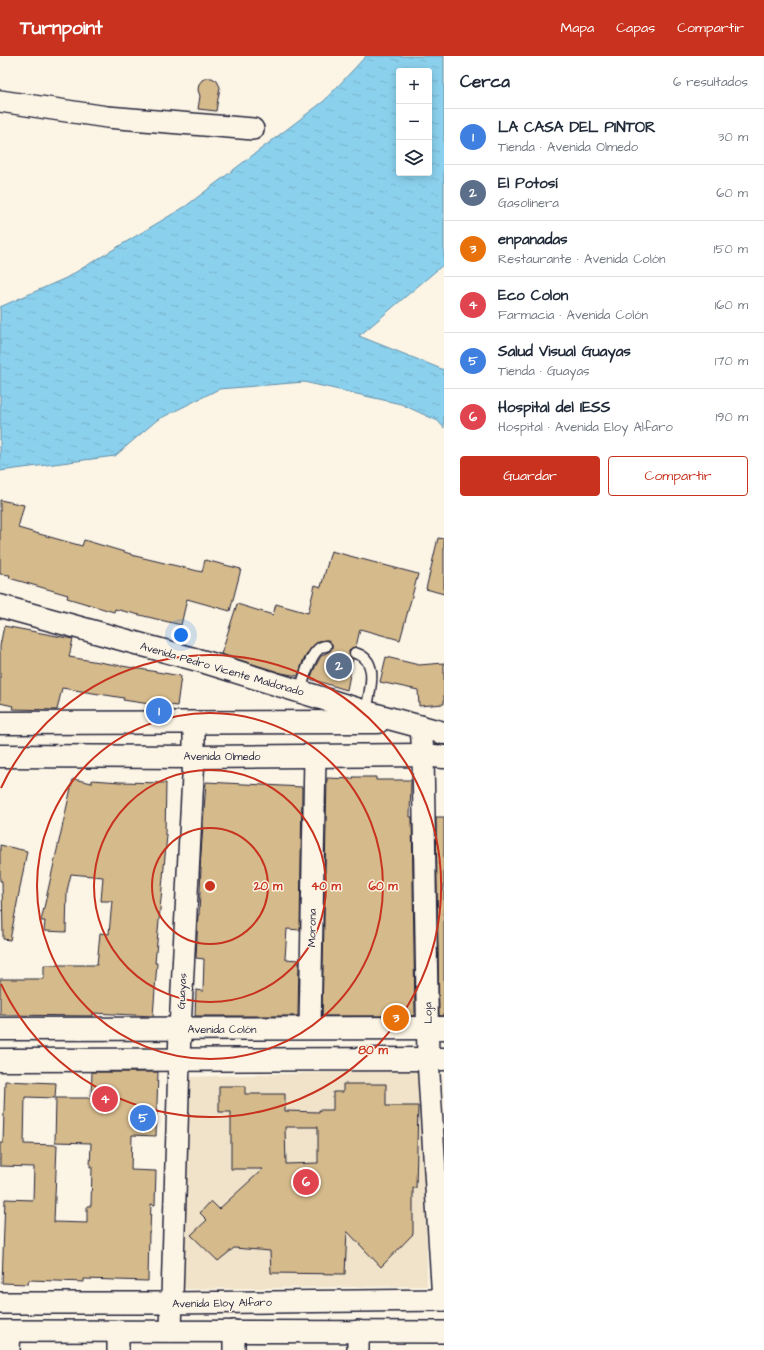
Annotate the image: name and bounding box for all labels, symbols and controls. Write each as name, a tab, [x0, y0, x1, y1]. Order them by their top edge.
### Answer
text: Turnpoint	[20, 15, 103, 42]
text: Mapa	[561, 18, 594, 38]
text: Capas	[616, 18, 655, 38]
text: Compartir	[677, 18, 744, 38]
map controls	[396, 68, 432, 176]
button: +	[396, 68, 432, 104]
text: Cerca	[460, 70, 510, 94]
text: 6 resultados	[673, 73, 748, 91]
button: −	[396, 104, 432, 140]
text: LA CASA DEL PINTOR	[498, 117, 656, 138]
text: 1	[472, 128, 474, 146]
text: 30 m	[718, 128, 748, 146]
text: Tienda · Avenida Olmedo	[498, 138, 638, 156]
button: layers	[396, 140, 432, 176]
text: El Potosí	[498, 173, 558, 194]
text: 2	[469, 184, 477, 202]
text: 60 m	[716, 184, 748, 202]
text: Gasolinera	[498, 194, 559, 212]
text: enpanadas	[498, 229, 568, 250]
text: 3	[470, 240, 476, 258]
text: 150 m	[714, 240, 748, 258]
text: Restaurante · Avenida Colón	[498, 250, 666, 268]
text: Eco Colon	[498, 285, 568, 306]
text: 4	[469, 296, 477, 314]
text: 160 m	[715, 296, 748, 314]
text: Farmacia · Avenida Colón	[498, 306, 648, 324]
text: Salud Visual Guayas	[498, 341, 631, 362]
text: 5	[468, 352, 478, 370]
text: 170 m	[715, 352, 748, 370]
text: Tienda · Guayas	[498, 362, 590, 380]
text: Hospital del IESS	[498, 397, 610, 418]
text: 6	[469, 408, 477, 426]
text: 190 m	[715, 408, 748, 426]
text: Hospital · Avenida Eloy Alfaro	[498, 418, 673, 436]
button: Guardar	[460, 456, 600, 496]
button: Compartir	[608, 456, 748, 496]
your location	[171, 625, 191, 645]
street label: Avenida Pedro Vicente Maldonado	[138, 638, 306, 700]
pin: 2	[326, 651, 352, 681]
pin: 1	[146, 696, 172, 726]
street label: Avenida Olmedo	[184, 749, 261, 764]
text: 20 m	[253, 878, 283, 895]
text: 40 m	[311, 878, 342, 895]
text: 60 m	[368, 878, 398, 895]
centre of rings	[203, 879, 217, 893]
street label: Morona	[304, 908, 320, 947]
street label: Guayas	[174, 972, 191, 1009]
street label: Loja	[420, 1002, 436, 1024]
pin: 3	[383, 1003, 409, 1033]
street label: Avenida Colón	[188, 1022, 257, 1037]
text: 80 m	[358, 1042, 388, 1059]
pin: 4	[92, 1084, 118, 1114]
pin: 5	[130, 1103, 156, 1133]
pin: 6	[293, 1167, 319, 1197]
street label: Avenida Eloy Alfaro	[172, 1295, 273, 1312]

